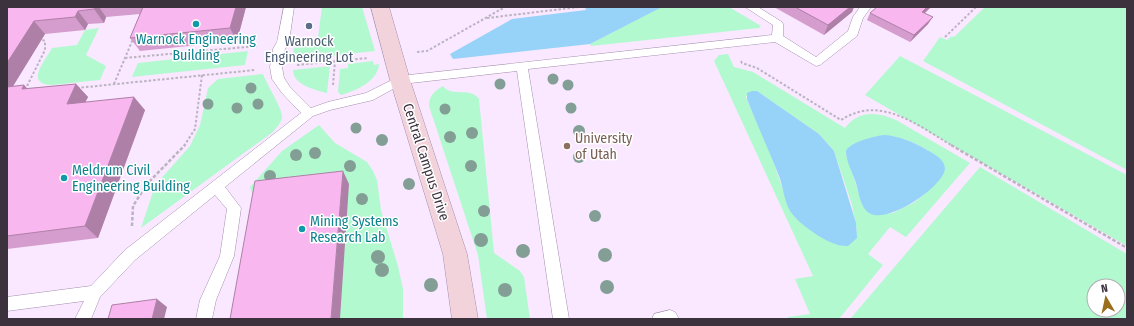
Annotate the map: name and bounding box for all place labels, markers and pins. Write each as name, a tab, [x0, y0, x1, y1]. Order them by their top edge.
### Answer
marker: Warnock Engineering Building	[191, 19, 201, 29]
marker: Warnock Engineering Lot	[304, 21, 314, 31]
place label: Warnock Engineering Building	[136, 31, 256, 64]
place label: Warnock Engineering Lot	[265, 33, 354, 66]
place label: University of Utah	[575, 130, 633, 163]
marker: University of Utah	[562, 141, 572, 151]
place label: Meldrum Civil Engineering Building	[72, 162, 190, 195]
marker: Meldrum Civil Engineering Building	[59, 173, 69, 183]
place label: Mining Systems Research Lab	[310, 213, 399, 246]
marker: Mining Systems Research Lab	[297, 224, 307, 234]

